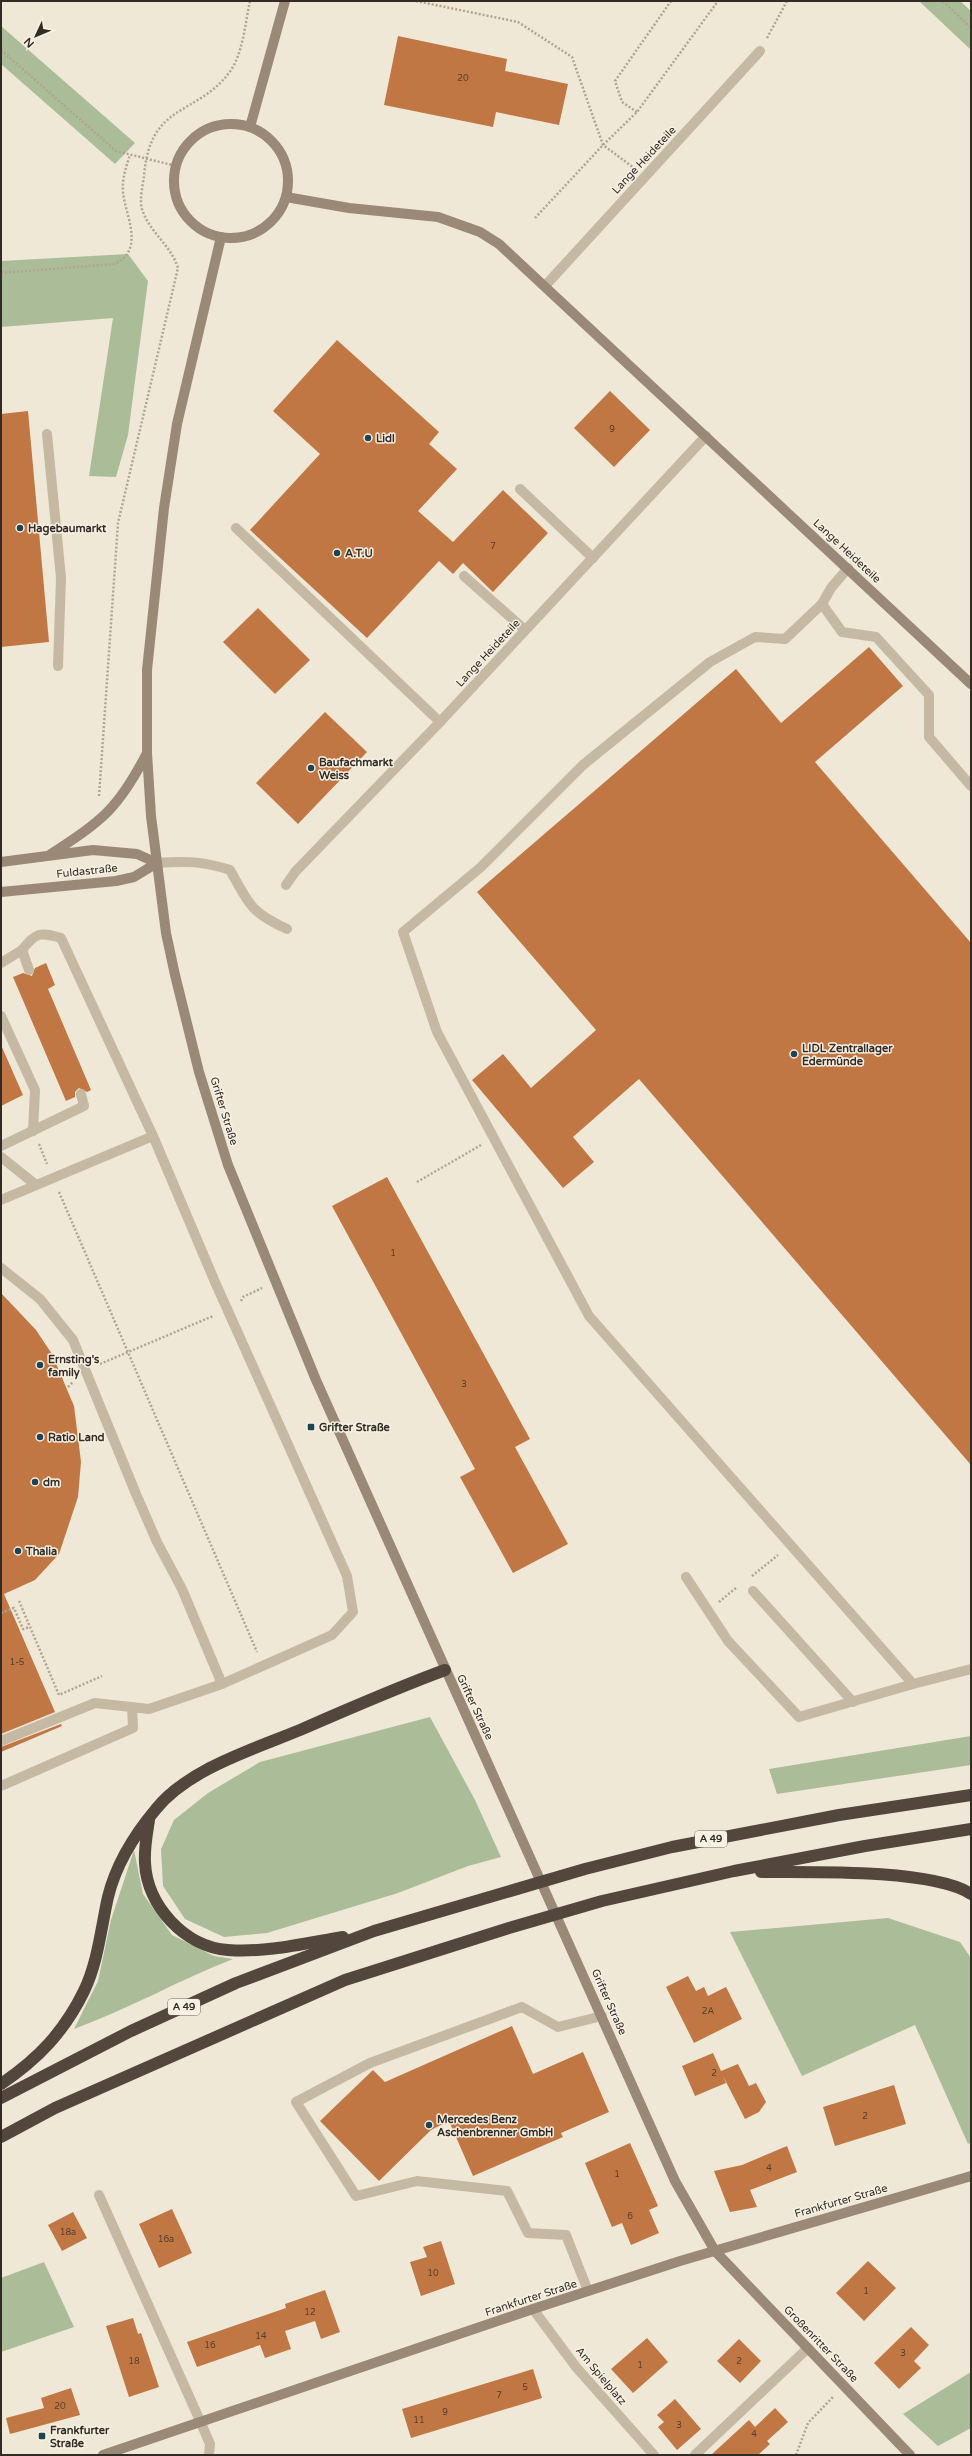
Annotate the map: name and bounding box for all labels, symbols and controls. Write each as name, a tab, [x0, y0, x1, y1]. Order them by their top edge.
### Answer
north arrow	[16, 16, 56, 56]
text: N	[21, 35, 37, 50]
house number: 20	[457, 73, 469, 84]
street label: Lange Heideteile	[609, 124, 679, 196]
house number: 9	[609, 424, 615, 435]
place label: Lidl	[376, 432, 395, 445]
marker: Lidl	[363, 433, 373, 443]
street label: Lange Heideteile	[811, 516, 883, 586]
place label: Hagebaumarkt	[28, 522, 107, 536]
marker: Hagebaumarkt	[15, 523, 25, 533]
house number: 7	[490, 541, 496, 552]
place label: A.T.U	[345, 547, 373, 560]
marker: A.T.U	[332, 548, 342, 558]
street label: Lange Heideteile	[453, 617, 523, 689]
place label: Baufachmarkt Weiss	[319, 756, 394, 782]
marker: Baufachmarkt Weiss	[306, 763, 316, 773]
street label: Fuldastraße	[56, 861, 118, 881]
place label: LIDL Zentrallager Edermünde	[802, 1042, 893, 1068]
marker: LIDL Zentrallager Edermünde	[789, 1049, 799, 1059]
street label: Grifter Straße	[207, 1075, 241, 1147]
house number: 1	[390, 1248, 396, 1259]
place label: Ernsting's family	[47, 1353, 100, 1380]
marker: Ernsting's family	[35, 1360, 45, 1370]
house number: 3	[461, 1379, 467, 1390]
place label: Grifter Straße	[319, 1421, 391, 1434]
marker: Grifter Straße	[306, 1422, 316, 1432]
place label: Ratio Land	[48, 1431, 105, 1444]
marker: Ratio Land	[35, 1432, 45, 1442]
place label: dm	[43, 1476, 60, 1489]
marker: dm	[30, 1477, 40, 1487]
place label: Thalia	[25, 1545, 57, 1558]
marker: Thalia	[13, 1546, 23, 1556]
house number: 1-5	[10, 1657, 25, 1668]
street label: Grifter Straße	[454, 1672, 496, 1742]
road number: A 49	[695, 1831, 727, 1847]
street label: Grifter Straße	[589, 1967, 629, 2037]
road number: A 49	[168, 1999, 200, 2015]
house number: 2A	[702, 2006, 714, 2017]
house number: 2	[711, 2068, 717, 2079]
house number: 2	[862, 2111, 868, 2122]
place label: Mercedes Benz Aschenbrenner GmbH	[437, 2113, 553, 2139]
marker: Mercedes Benz Aschenbrenner GmbH	[424, 2120, 434, 2130]
house number: 4	[766, 2163, 772, 2174]
house number: 1	[614, 2169, 620, 2180]
street label: Frankfurter Straße	[793, 2182, 889, 2220]
house number: 6	[627, 2211, 633, 2222]
house number: 18a	[60, 2227, 76, 2238]
house number: 16a	[158, 2234, 174, 2245]
house number: 10	[427, 2268, 439, 2279]
street label: Frankfurter Straße	[483, 2277, 579, 2319]
house number: 1	[863, 2286, 869, 2297]
street label: Großenritter Straße	[781, 2303, 861, 2385]
house number: 12	[304, 2307, 316, 2318]
house number: 14	[255, 2331, 267, 2342]
house number: 16	[204, 2340, 216, 2351]
street label: Am Spielplatz	[573, 2344, 629, 2408]
house number: 3	[900, 2348, 906, 2359]
house number: 18	[128, 2356, 140, 2367]
house number: 2	[736, 2356, 742, 2367]
house number: 1	[637, 2360, 643, 2371]
house number: 5	[522, 2382, 528, 2393]
house number: 7	[496, 2390, 502, 2401]
house number: 20	[54, 2401, 66, 2412]
house number: 9	[442, 2407, 448, 2418]
house number: 11	[413, 2415, 425, 2426]
house number: 3	[676, 2420, 682, 2431]
place label: Frankfurter Straße	[50, 2424, 110, 2450]
house number: 4	[751, 2429, 757, 2440]
marker: Frankfurter Straße	[37, 2431, 47, 2441]

